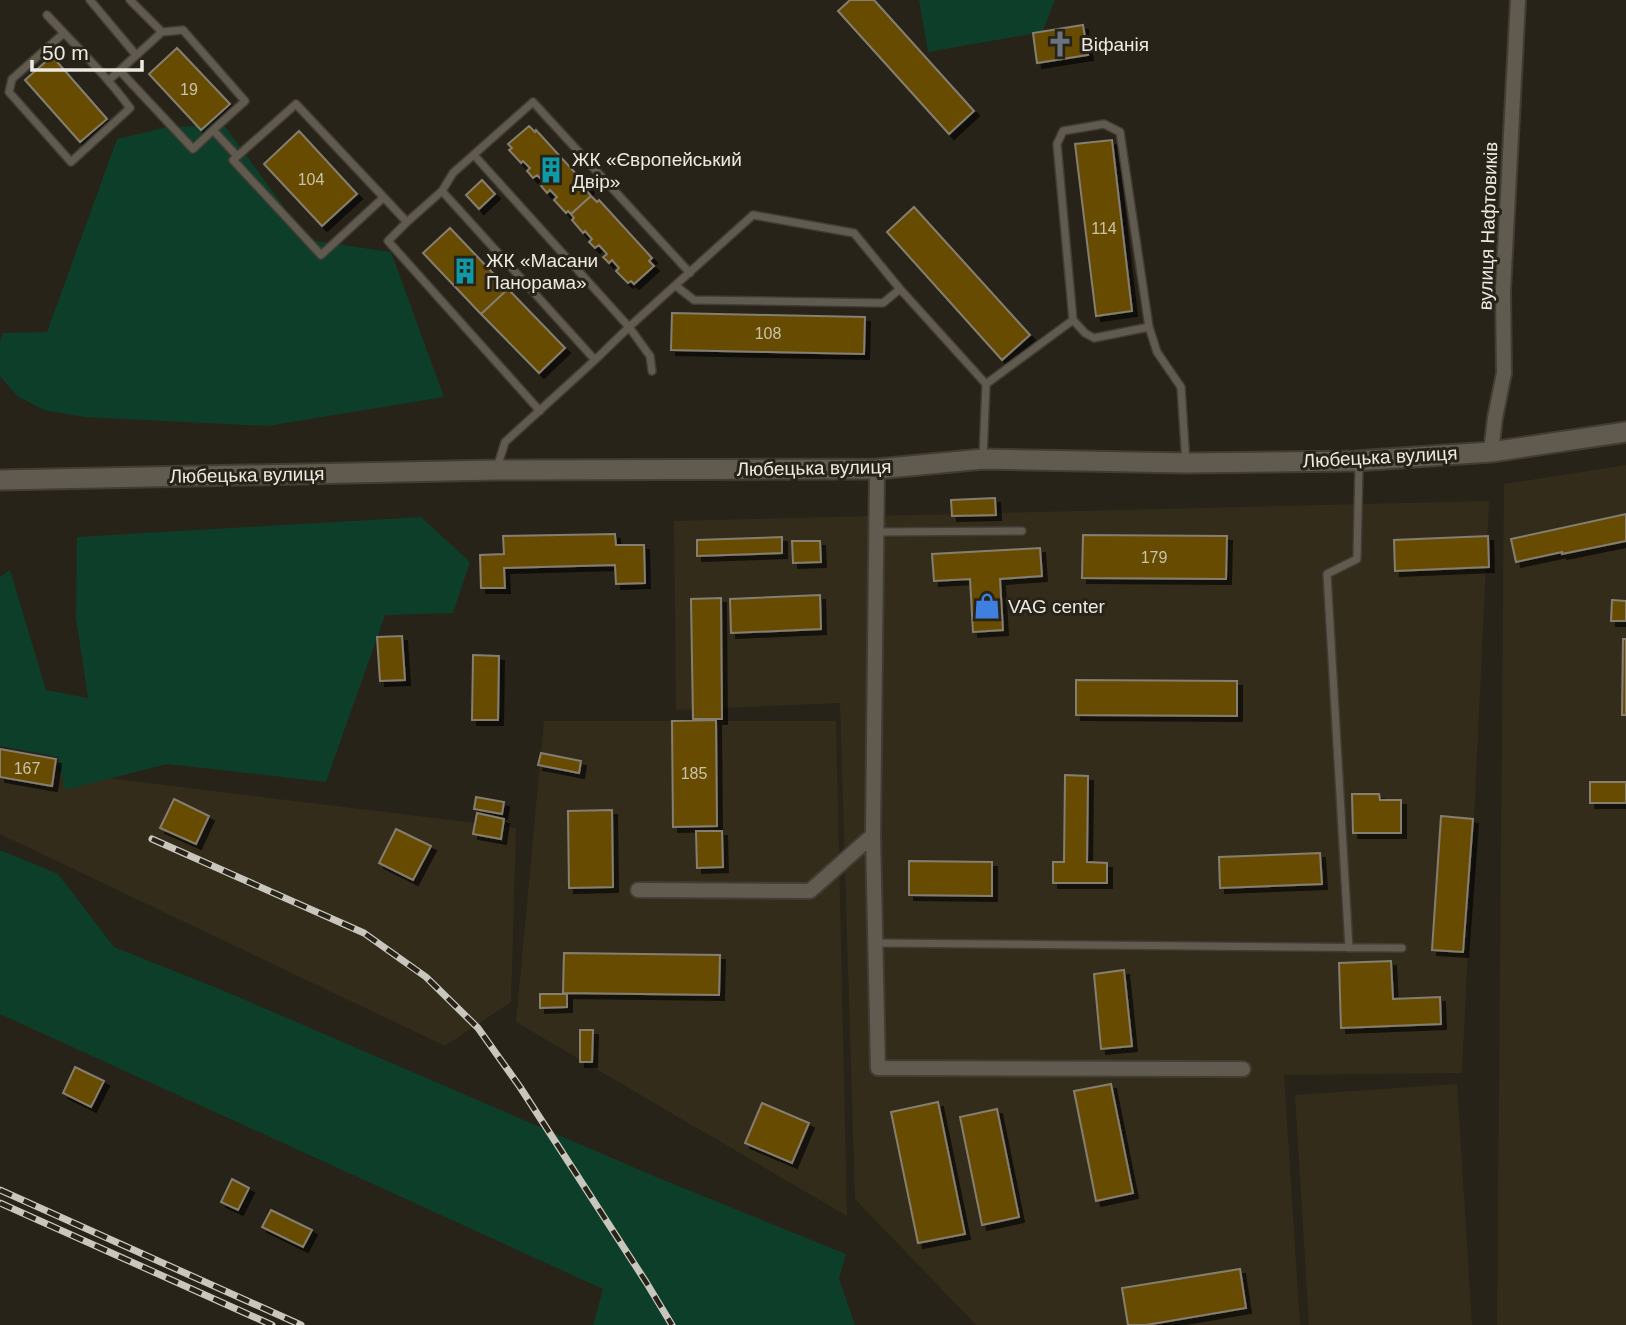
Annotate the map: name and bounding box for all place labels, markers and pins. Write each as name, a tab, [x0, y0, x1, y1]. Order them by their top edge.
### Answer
church icon: Віфанія	[1045, 29, 1075, 59]
place label: Віфанія	[1081, 34, 1149, 55]
place label: ЖК «Європейський Двір»	[572, 149, 742, 192]
building icon: ЖК «Європейський Двір»	[536, 155, 566, 185]
place label: ЖК «Масани Панорама»	[486, 250, 598, 293]
building icon: ЖК «Масани Панорама»	[450, 256, 480, 286]
shop icon: VAG center	[972, 591, 1002, 621]
place label: VAG center	[1008, 596, 1105, 617]

